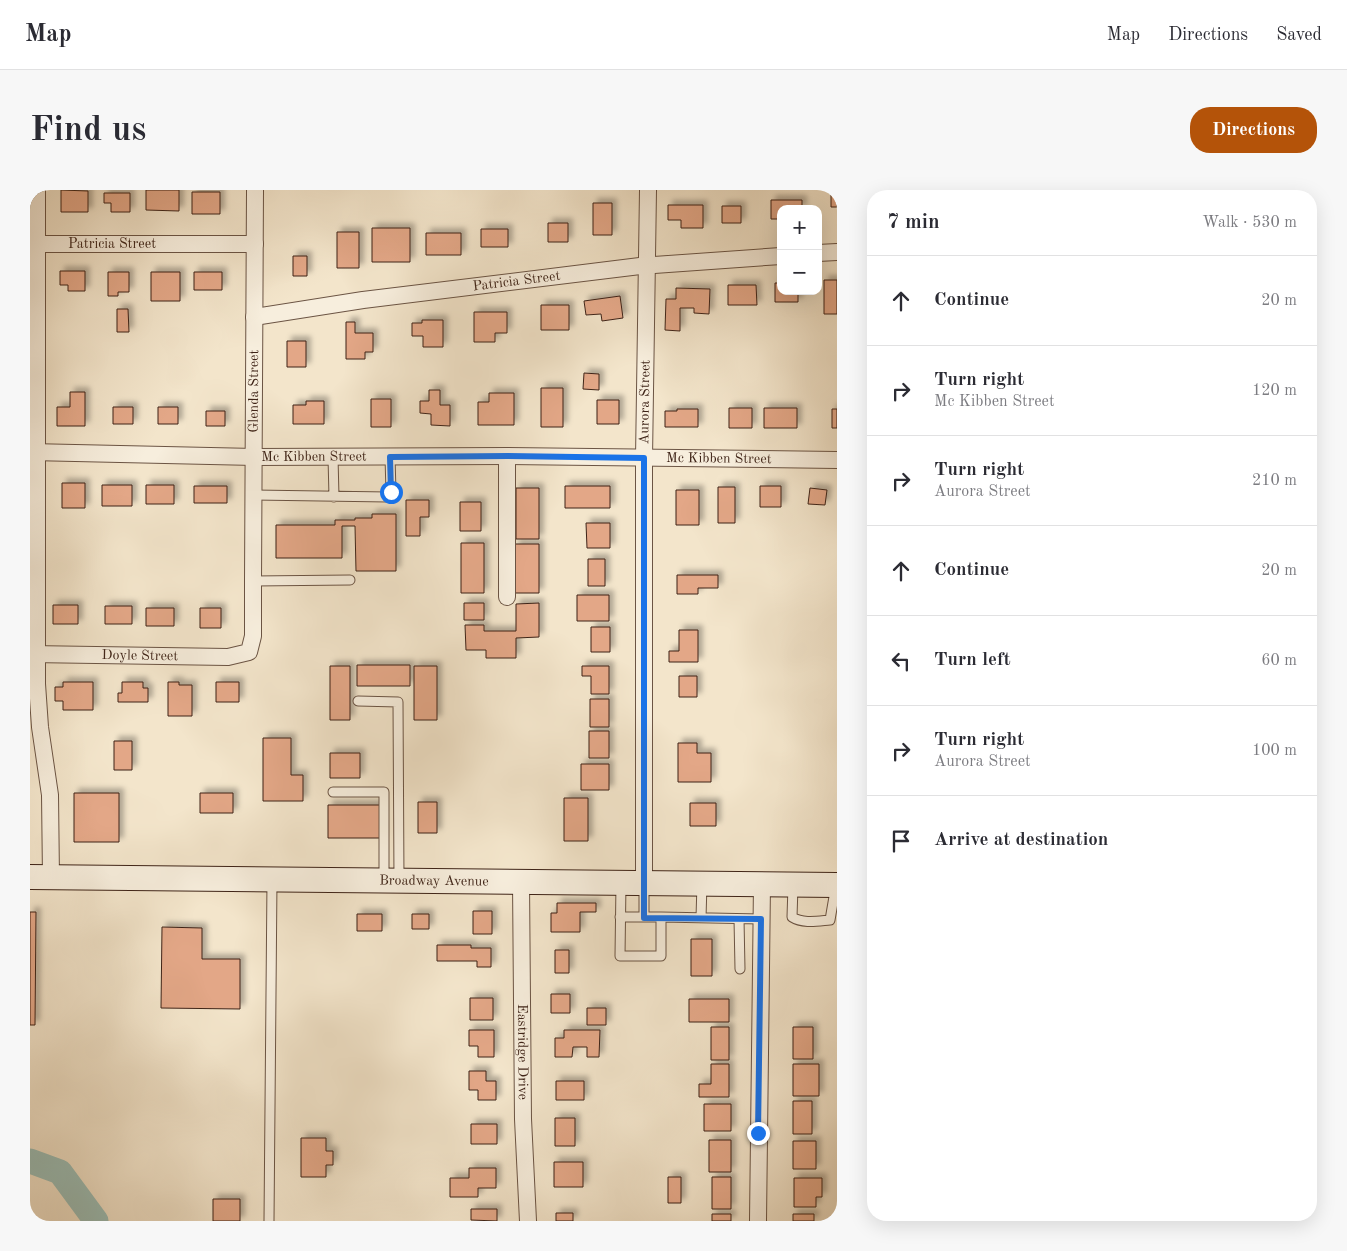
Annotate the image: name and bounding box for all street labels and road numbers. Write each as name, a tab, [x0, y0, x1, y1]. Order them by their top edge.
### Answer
street label: Patricia Street	[68, 237, 156, 251]
street label: Patricia Street	[472, 269, 561, 293]
street label: Glenda Street	[247, 349, 261, 433]
street label: Aurora Street	[637, 359, 652, 444]
street label: Mc Kibben Street	[261, 450, 367, 464]
street label: Mc Kibben Street	[666, 451, 772, 466]
street label: Doyle Street	[102, 648, 178, 663]
street label: Broadway Avenue	[379, 873, 489, 889]
street label: Eastridge Drive	[515, 1004, 530, 1100]

